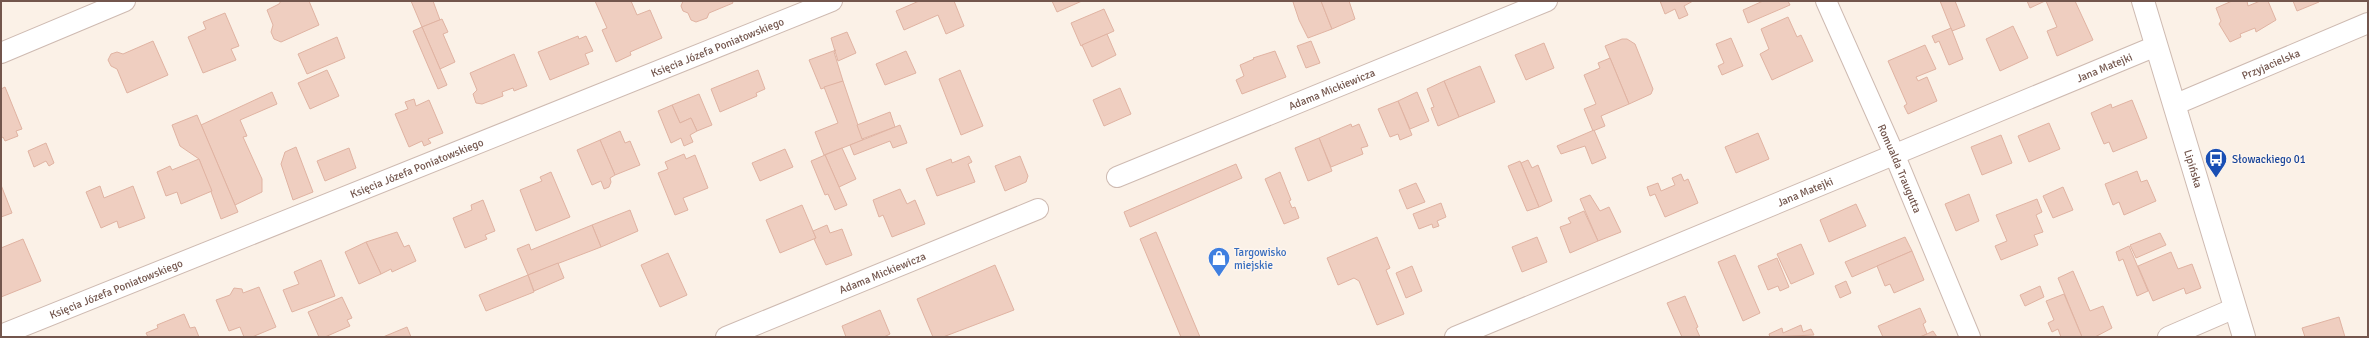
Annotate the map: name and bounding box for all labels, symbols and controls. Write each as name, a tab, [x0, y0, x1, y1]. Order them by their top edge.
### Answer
street label: Księcia Józefa Poniatowskiego	[649, 15, 786, 80]
street label: Przyjacielska	[2240, 46, 2302, 83]
street label: Jana Matejki	[2075, 51, 2134, 85]
street label: Adama Mickiewicza	[1287, 66, 1378, 113]
street label: Romualda Traugutta	[1875, 122, 1924, 215]
street label: Księcia Józefa Poniatowskiego	[348, 136, 486, 201]
bus stop icon: Słowackiego 01	[2203, 146, 2229, 179]
street label: Lipińska	[2181, 148, 2205, 190]
place label: Słowackiego 01	[2232, 153, 2306, 166]
street label: Jana Matejki	[1775, 175, 1835, 210]
shop icon: Targowisko miejskie	[1206, 245, 1232, 278]
place label: Targowisko miejskie	[1234, 246, 1287, 272]
street label: Adama Mickiewicza	[837, 250, 928, 297]
street label: Księcia Józefa Poniatowskiego	[48, 257, 185, 322]

